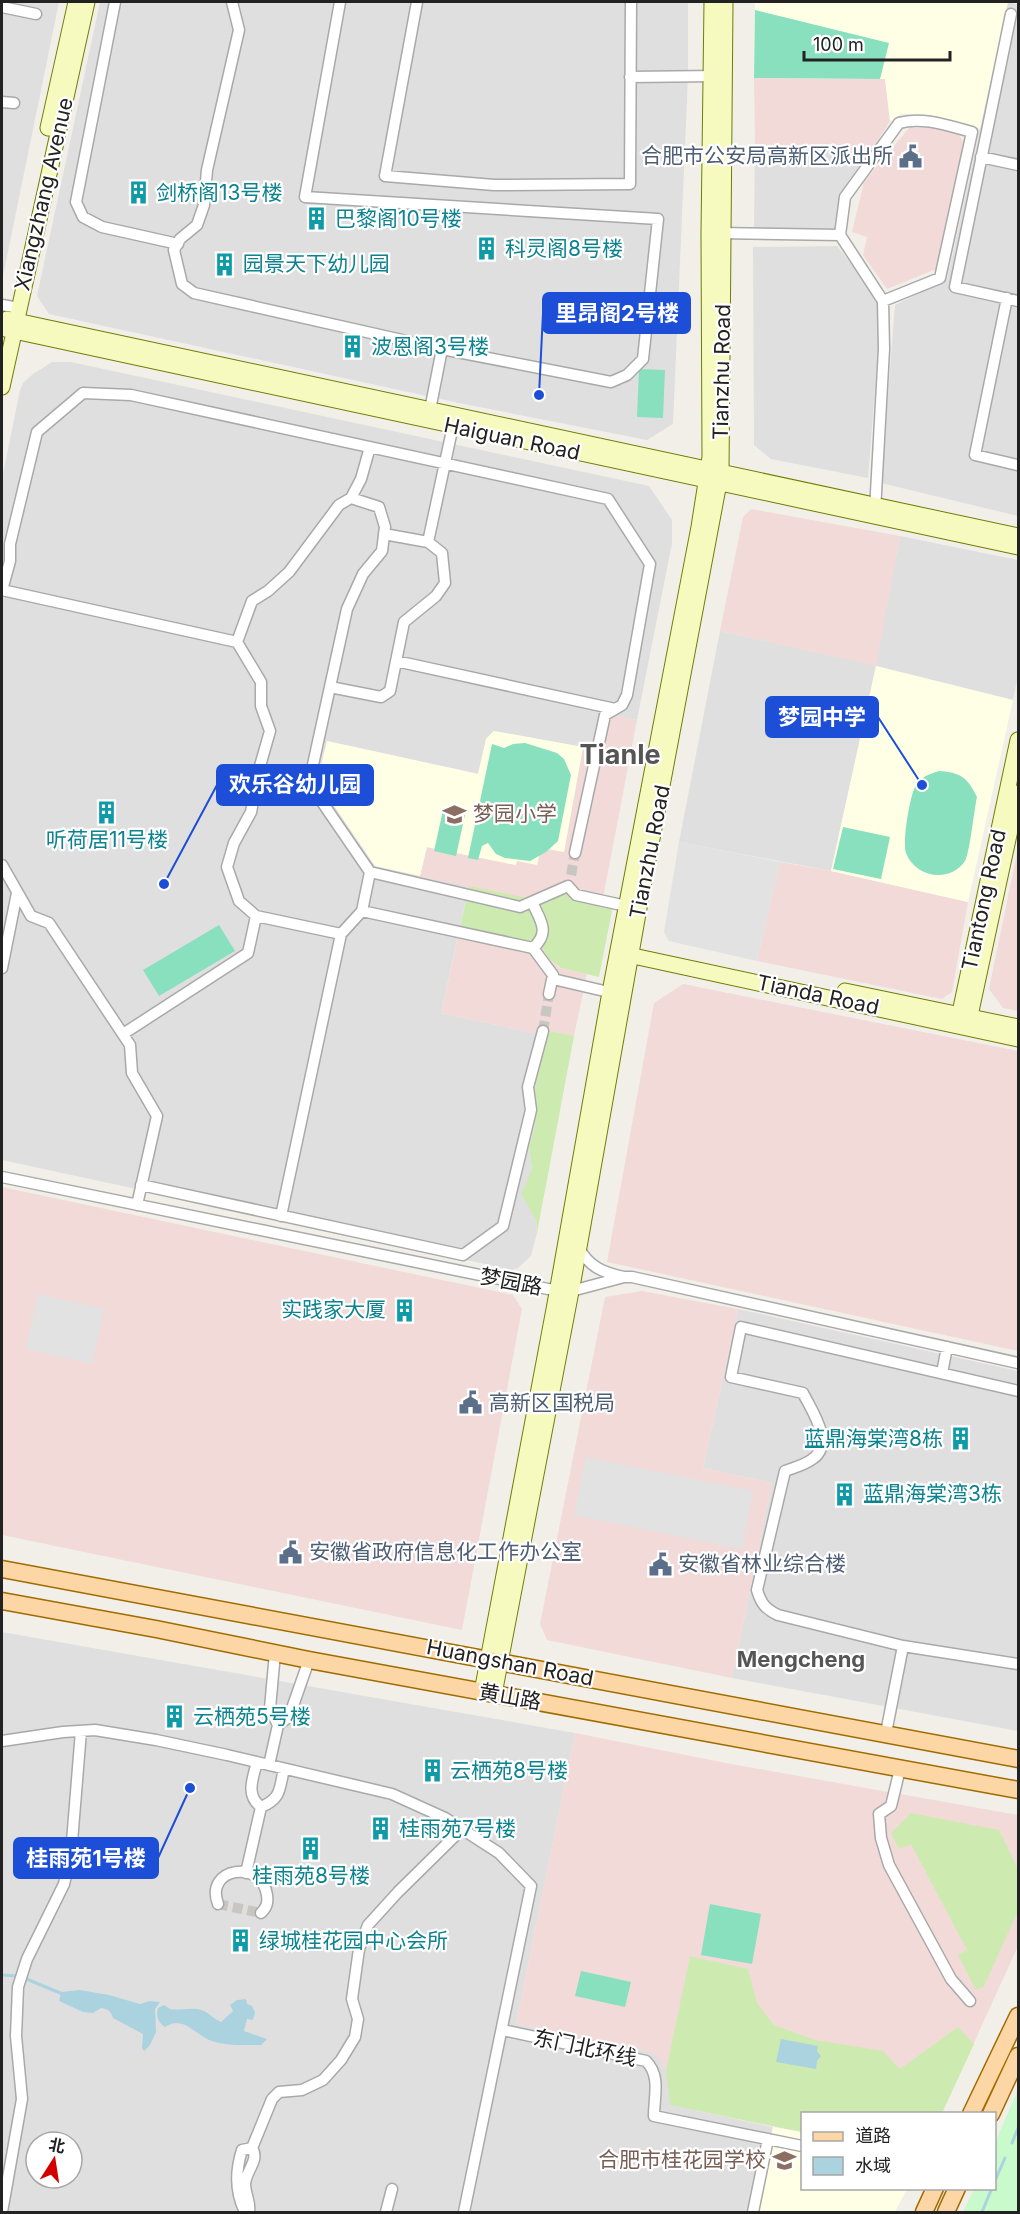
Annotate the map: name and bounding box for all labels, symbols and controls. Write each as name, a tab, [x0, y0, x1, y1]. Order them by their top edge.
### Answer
scale bar	[804, 24, 950, 62]
text: 100 m	[813, 34, 864, 55]
street label: Xiangzhang Avenue	[9, 95, 78, 293]
place label: 合肥市公安局高新区派出所	[641, 143, 893, 168]
public building icon: 合肥市公安局高新区派出所	[898, 143, 924, 169]
building icon: 剑桥阁13号楼	[125, 180, 151, 206]
place label: 剑桥阁13号楼	[156, 180, 283, 205]
building icon: 巴黎阁10号楼	[304, 206, 330, 232]
place label: 巴黎阁10号楼	[335, 206, 462, 231]
building icon: 科灵阁8号楼	[474, 236, 500, 262]
place label: 科灵阁8号楼	[505, 236, 623, 261]
building icon: 园景天下幼儿园	[212, 251, 238, 277]
place label: 园景天下幼儿园	[243, 251, 390, 276]
callout: 里昂阁2号楼	[543, 293, 690, 333]
text: 里昂阁2号楼	[555, 300, 679, 326]
street label: Tianzhu Road	[708, 304, 735, 440]
building icon: 波恩阁3号楼	[340, 334, 366, 360]
place label: 波恩阁3号楼	[371, 334, 489, 359]
street label: Haiguan Road	[442, 412, 582, 465]
callout: 梦园中学	[766, 697, 878, 737]
text: 梦园中学	[778, 704, 866, 730]
district label: Tianle	[579, 738, 661, 771]
callout: 欢乐谷幼儿园	[217, 765, 373, 805]
text: 欢乐谷幼儿园	[229, 771, 361, 797]
street label: Tianzhu Road	[624, 783, 675, 921]
building icon: 听荷居11号楼	[94, 799, 120, 825]
school or university icon: 梦园小学	[442, 801, 468, 827]
place label: 梦园小学	[473, 801, 557, 826]
place label: 听荷居11号楼	[46, 827, 168, 852]
street label: Tiantong Road	[956, 827, 1011, 973]
street label: Tianda Road	[755, 969, 881, 1020]
street label: 梦园路	[478, 1263, 544, 1300]
place label: 实践家大厦	[281, 1297, 386, 1322]
building icon: 实践家大厦	[391, 1297, 417, 1323]
public building icon: 高新区国税局	[458, 1390, 484, 1416]
place label: 高新区国税局	[489, 1390, 615, 1415]
place label: 蓝鼎海棠湾8栋	[804, 1426, 943, 1451]
building icon: 蓝鼎海棠湾8栋	[948, 1426, 974, 1452]
building icon: 蓝鼎海棠湾3栋	[832, 1481, 858, 1507]
place label: 蓝鼎海棠湾3栋	[863, 1481, 1002, 1506]
public building icon: 安徽省政府信息化工作办公室	[278, 1539, 304, 1565]
place label: 安徽省政府信息化工作办公室	[309, 1539, 582, 1564]
public building icon: 安徽省林业综合楼	[647, 1551, 673, 1577]
place label: 安徽省林业综合楼	[678, 1551, 846, 1576]
street label: Huangshan Road	[425, 1634, 596, 1691]
district label: Mengcheng	[737, 1646, 865, 1672]
street label: 黄山路	[477, 1679, 543, 1714]
building icon: 云栖苑5号楼	[162, 1704, 188, 1730]
place label: 云栖苑5号楼	[193, 1704, 311, 1729]
building icon: 云栖苑8号楼	[419, 1758, 445, 1784]
place label: 云栖苑8号楼	[450, 1758, 568, 1783]
building icon: 桂雨苑7号楼	[368, 1816, 394, 1842]
place label: 桂雨苑7号楼	[399, 1816, 516, 1841]
building icon: 桂雨苑8号楼	[298, 1835, 324, 1861]
callout: 桂雨苑1号楼	[14, 1838, 158, 1878]
text: 桂雨苑1号楼	[26, 1845, 146, 1871]
place label: 桂雨苑8号楼	[252, 1863, 370, 1888]
building icon: 绿城桂花园中心会所	[228, 1928, 254, 1954]
place label: 绿城桂花园中心会所	[259, 1928, 448, 1953]
street label: 东门北环线	[531, 2024, 639, 2071]
legend	[801, 2112, 996, 2190]
text: 道路	[855, 2125, 891, 2146]
north arrow	[24, 2130, 84, 2190]
text: 北	[47, 2134, 67, 2157]
place label: 合肥市桂花园学校	[598, 2147, 766, 2172]
school or university icon: 合肥市桂花园学校	[771, 2147, 797, 2173]
text: 水域	[855, 2155, 891, 2176]

